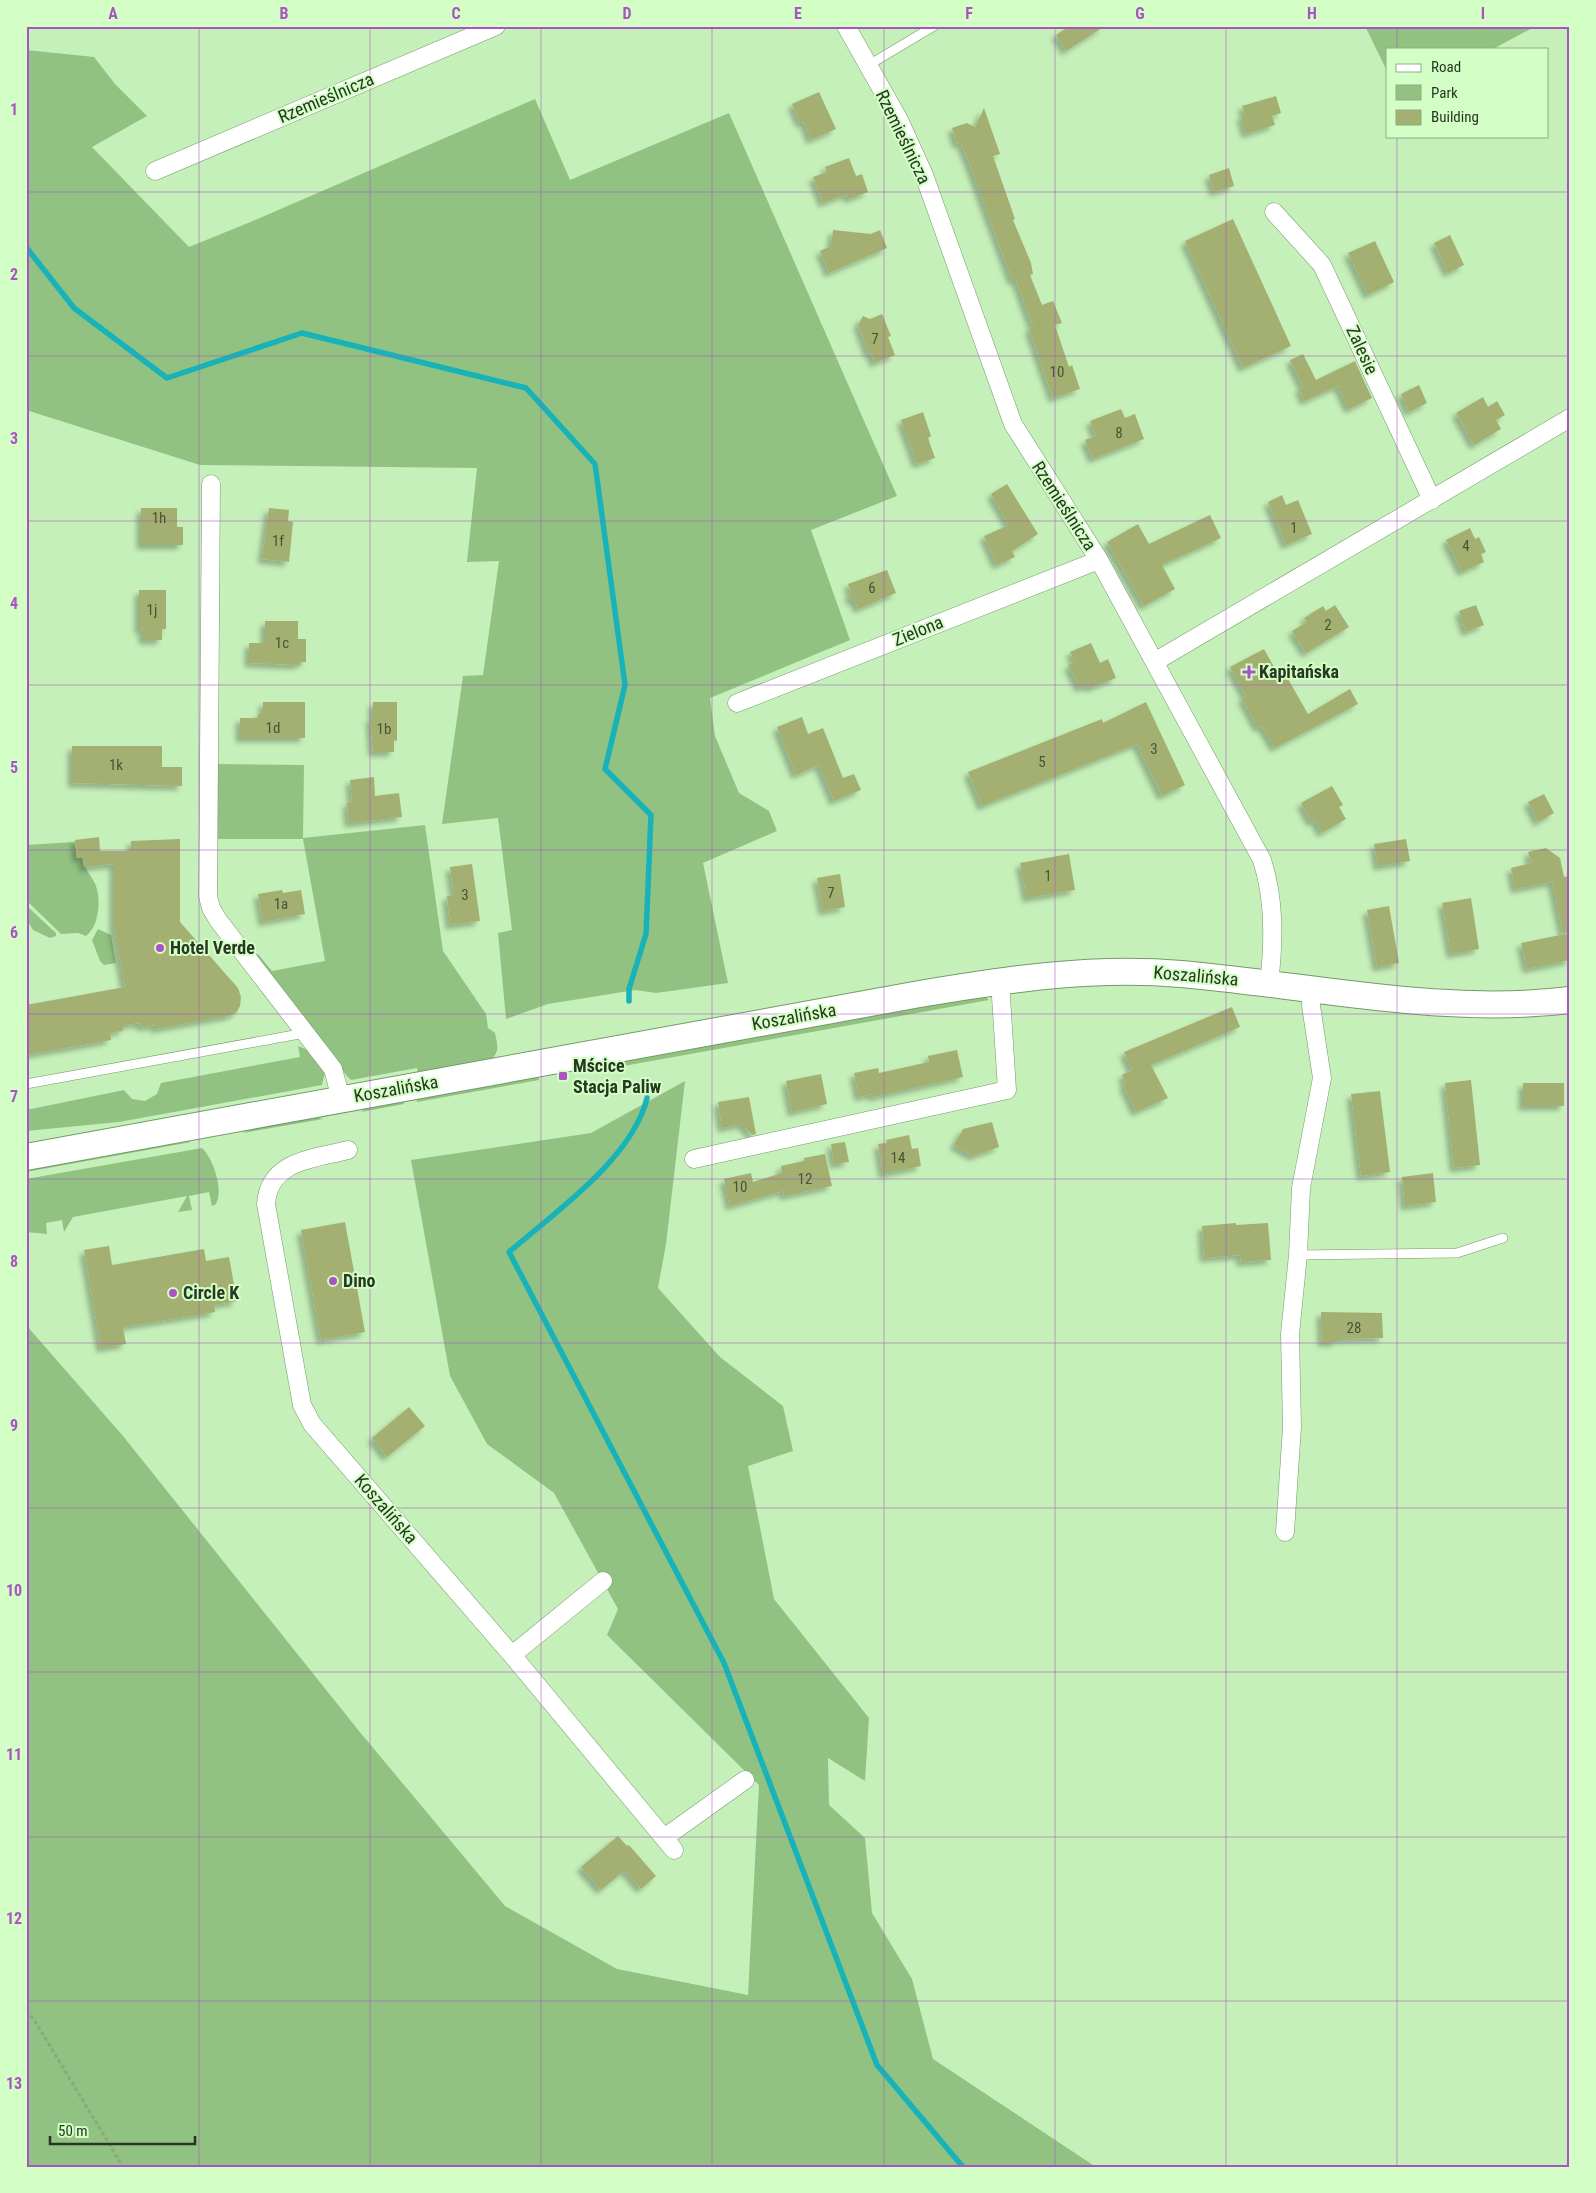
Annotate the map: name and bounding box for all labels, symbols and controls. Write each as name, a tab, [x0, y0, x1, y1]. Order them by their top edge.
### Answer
text: A	[108, 4, 118, 23]
text: B	[280, 4, 289, 23]
text: C	[451, 4, 461, 23]
text: D	[622, 4, 632, 23]
text: E	[794, 4, 802, 23]
text: F	[965, 4, 973, 23]
text: G	[1135, 4, 1145, 23]
text: H	[1307, 4, 1317, 23]
text: I	[1481, 4, 1485, 23]
legend	[1386, 48, 1548, 138]
text: Road	[1431, 58, 1461, 76]
street label: Rzemieślnicza	[275, 68, 377, 127]
text: Park	[1431, 84, 1458, 102]
street label: Rzemieślnicza	[872, 86, 935, 187]
text: 1	[10, 100, 18, 119]
text: Building	[1431, 108, 1479, 126]
text: 2	[10, 265, 18, 284]
street label: Zalesie	[1342, 322, 1383, 378]
house number: 7	[871, 330, 879, 348]
house number: 10	[1050, 363, 1064, 381]
house number: 8	[1115, 424, 1123, 442]
text: 3	[10, 429, 18, 448]
street label: Rzemieślnicza	[1028, 457, 1101, 554]
house number: 1h	[152, 509, 166, 527]
house number: 1	[1290, 519, 1298, 537]
house number: 1f	[272, 532, 284, 550]
house number: 4	[1462, 537, 1470, 555]
house number: 6	[868, 579, 876, 597]
text: 4	[10, 594, 18, 613]
house number: 1j	[147, 601, 157, 619]
street label: Zielona	[890, 611, 946, 650]
house number: 2	[1324, 616, 1332, 634]
house number: 1c	[275, 634, 289, 652]
place label: Kapitańska	[1259, 661, 1339, 682]
marker: Kapitańska	[1243, 666, 1255, 678]
house number: 1d	[266, 719, 280, 737]
house number: 1b	[377, 720, 391, 738]
house number: 3	[1150, 740, 1158, 758]
house number: 5	[1038, 753, 1046, 771]
house number: 1k	[109, 756, 123, 774]
text: 5	[10, 758, 18, 777]
house number: 1	[1044, 867, 1052, 885]
house number: 7	[827, 884, 835, 902]
house number: 3	[461, 886, 469, 904]
house number: 1a	[274, 895, 288, 913]
text: 6	[10, 923, 18, 942]
place label: Hotel Verde	[170, 937, 255, 958]
marker: Hotel Verde	[154, 942, 166, 954]
street label: Koszalińska	[1153, 961, 1239, 990]
street label: Koszalińska	[750, 999, 838, 1034]
place label: Mścice Stacja Paliw	[573, 1055, 662, 1097]
marker: Mścice Stacja Paliw	[557, 1070, 569, 1082]
street label: Koszalińska	[352, 1071, 440, 1106]
text: 7	[10, 1087, 18, 1106]
house number: 14	[891, 1149, 905, 1167]
house number: 12	[798, 1170, 812, 1188]
house number: 10	[733, 1178, 747, 1196]
text: 8	[10, 1252, 18, 1271]
place label: Dino	[343, 1270, 376, 1291]
marker: Dino	[327, 1275, 339, 1287]
place label: Circle K	[183, 1282, 240, 1303]
marker: Circle K	[167, 1287, 179, 1299]
house number: 28	[1347, 1319, 1361, 1337]
text: 9	[10, 1416, 18, 1435]
street label: Koszalińska	[350, 1470, 422, 1548]
text: 10	[6, 1581, 22, 1600]
text: 11	[6, 1745, 22, 1764]
text: 12	[6, 1909, 22, 1928]
text: 13	[6, 2074, 22, 2093]
scale bar	[50, 2113, 195, 2145]
text: 50 m	[58, 2122, 88, 2140]

